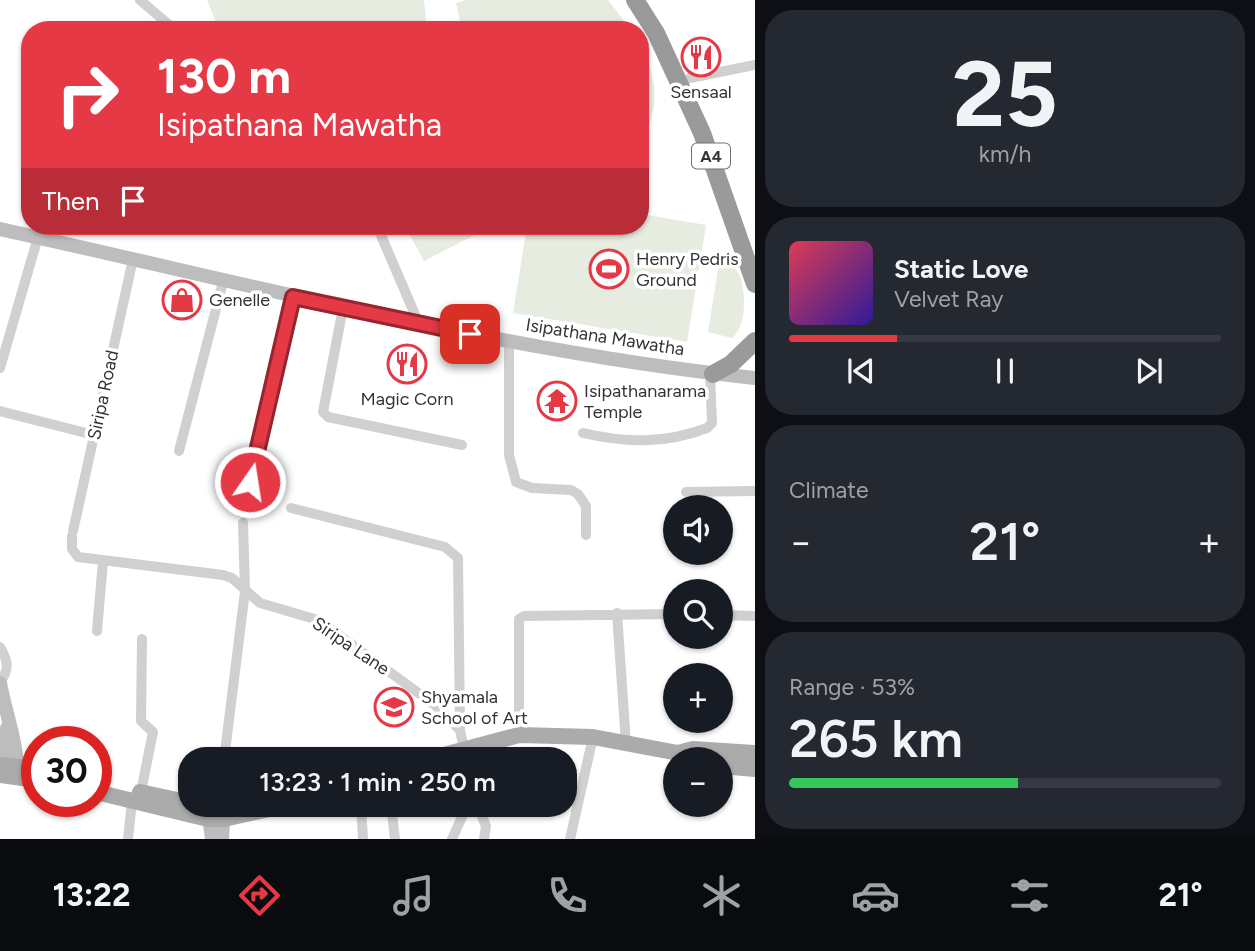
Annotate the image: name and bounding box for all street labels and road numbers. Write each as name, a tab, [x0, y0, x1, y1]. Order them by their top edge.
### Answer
road number: A4	[692, 144, 730, 168]
street label: Isipathana Mawatha	[524, 314, 686, 360]
street label: Siripa Road	[83, 348, 123, 442]
street label: Siripa Lane	[308, 612, 394, 680]

